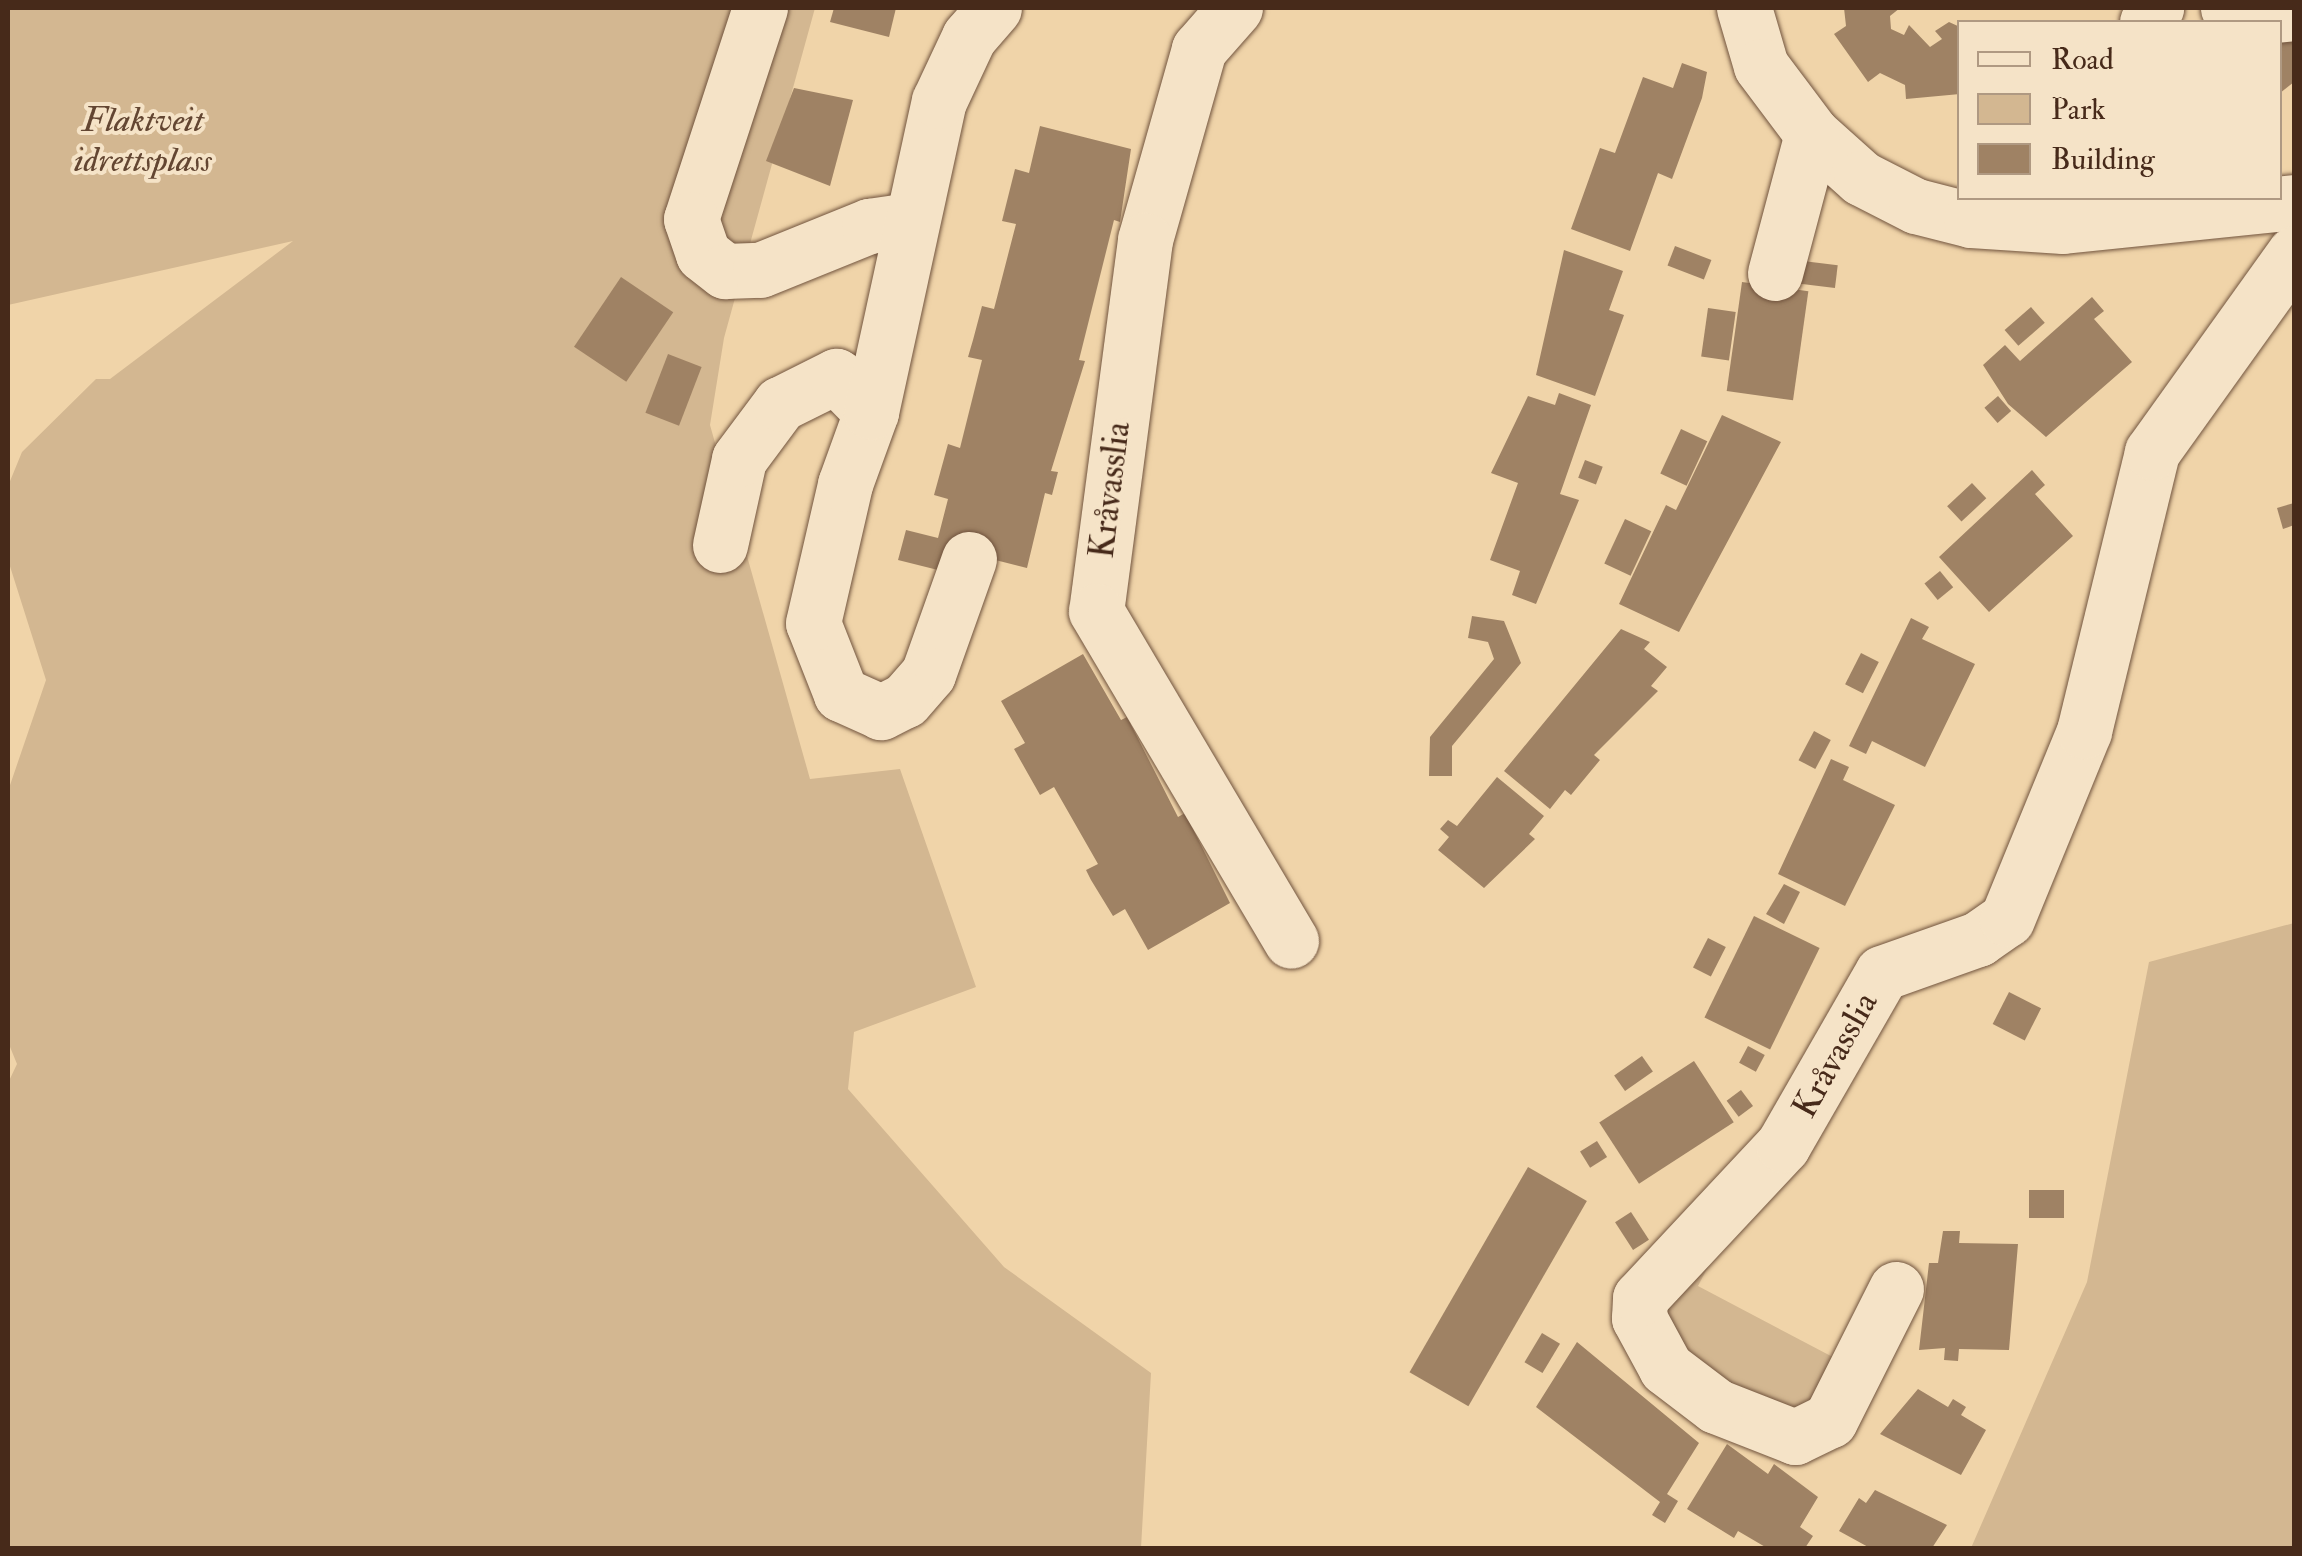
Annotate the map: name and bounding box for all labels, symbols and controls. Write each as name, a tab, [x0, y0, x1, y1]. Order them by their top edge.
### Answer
legend	[1957, 20, 2282, 200]
text: Road	[2051, 41, 2114, 78]
text: Park	[2051, 91, 2106, 128]
park label: Flaktveit idrettsplass	[74, 99, 212, 181]
text: Building	[2051, 141, 2155, 178]
street label: Kråvasslia	[1081, 419, 1139, 561]
street label: Kråvasslia	[1783, 985, 1887, 1125]

